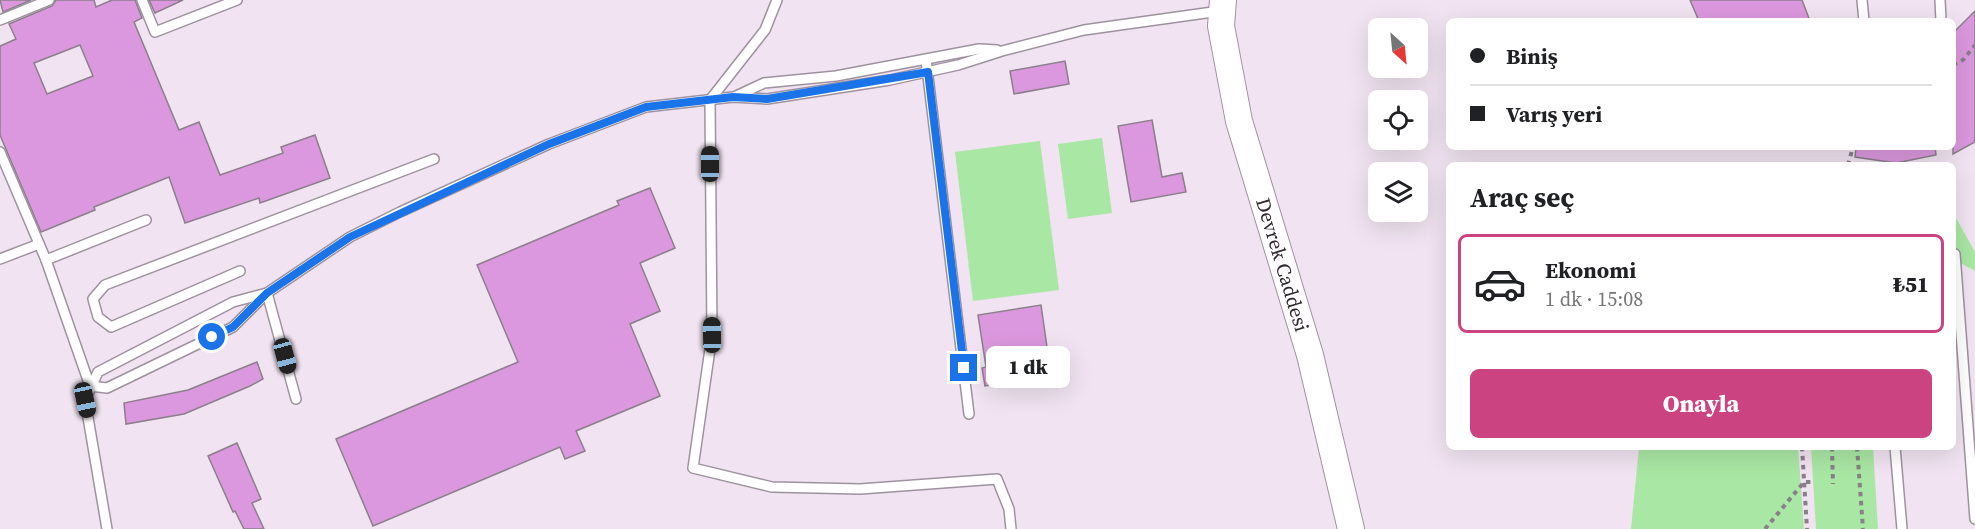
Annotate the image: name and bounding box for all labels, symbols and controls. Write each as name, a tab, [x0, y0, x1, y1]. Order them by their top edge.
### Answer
north arrow	[1368, 18, 1428, 78]
map controls	[1368, 18, 1428, 222]
text: Biniş	[1506, 41, 1558, 71]
button: locate	[1368, 90, 1428, 150]
text: Varış yeri	[1506, 99, 1602, 129]
car	[701, 146, 719, 182]
button: layers	[1368, 162, 1428, 222]
text: Araç seç	[1470, 179, 1574, 216]
street label: Devrek Caddesi	[1249, 194, 1316, 335]
text: Ekonomi	[1545, 255, 1636, 285]
icon: car	[1473, 257, 1527, 311]
text: ₺51	[1893, 269, 1929, 299]
text: 1 dk · 15:08	[1545, 285, 1643, 313]
car	[703, 317, 721, 353]
route start	[198, 323, 225, 350]
car	[272, 336, 298, 376]
callout: 1 dk	[985, 347, 1069, 389]
text: 1 dk	[1008, 353, 1048, 381]
route end	[950, 354, 977, 381]
button: Onayla	[1470, 369, 1932, 438]
car	[72, 381, 98, 419]

